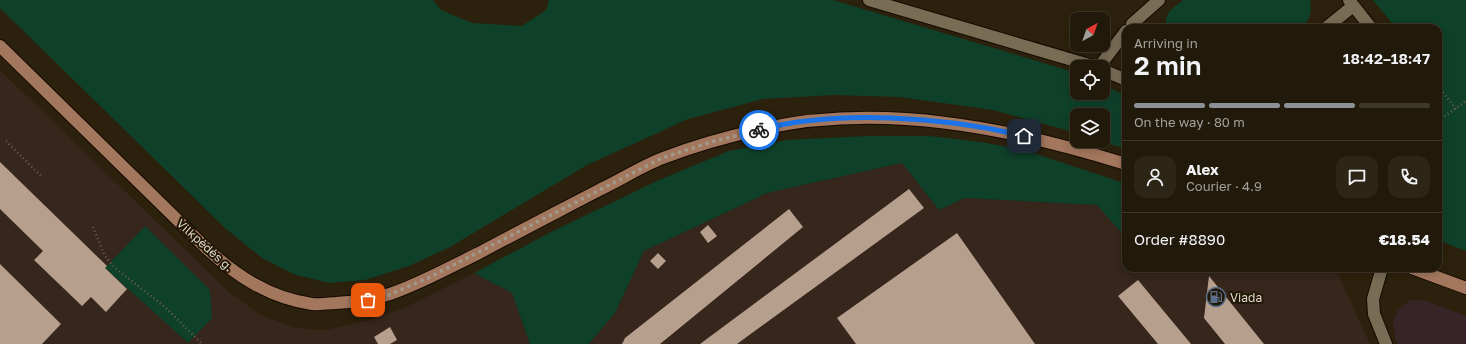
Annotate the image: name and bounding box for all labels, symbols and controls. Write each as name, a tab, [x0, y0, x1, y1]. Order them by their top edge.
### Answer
north arrow	[1070, 12, 1110, 52]
map controls	[1070, 12, 1110, 148]
text: Arriving in	[1134, 35, 1198, 51]
text: 18:42–18:47	[1343, 49, 1430, 67]
text: 2 min	[1134, 50, 1202, 81]
button: locate	[1070, 60, 1110, 100]
button: layers	[1070, 108, 1110, 148]
courier	[739, 110, 779, 150]
text: On the way · 80 m	[1134, 114, 1245, 130]
icon: bike	[748, 119, 770, 141]
pin	[1007, 119, 1041, 153]
icon: home	[1013, 125, 1035, 147]
button: person	[1134, 156, 1176, 198]
button: chat	[1336, 156, 1378, 198]
button: phone	[1388, 156, 1430, 198]
text: Alex	[1186, 160, 1219, 178]
text: Courier · 4.9	[1186, 178, 1262, 194]
street label: Vilkpėdės g.	[174, 216, 236, 274]
text: Order #8890	[1134, 230, 1225, 248]
text: €18.54	[1379, 230, 1430, 248]
pin	[351, 283, 385, 317]
fuel station icon: Viada	[1205, 286, 1227, 308]
icon: bag	[357, 289, 379, 311]
place label: Viada	[1230, 290, 1262, 305]

